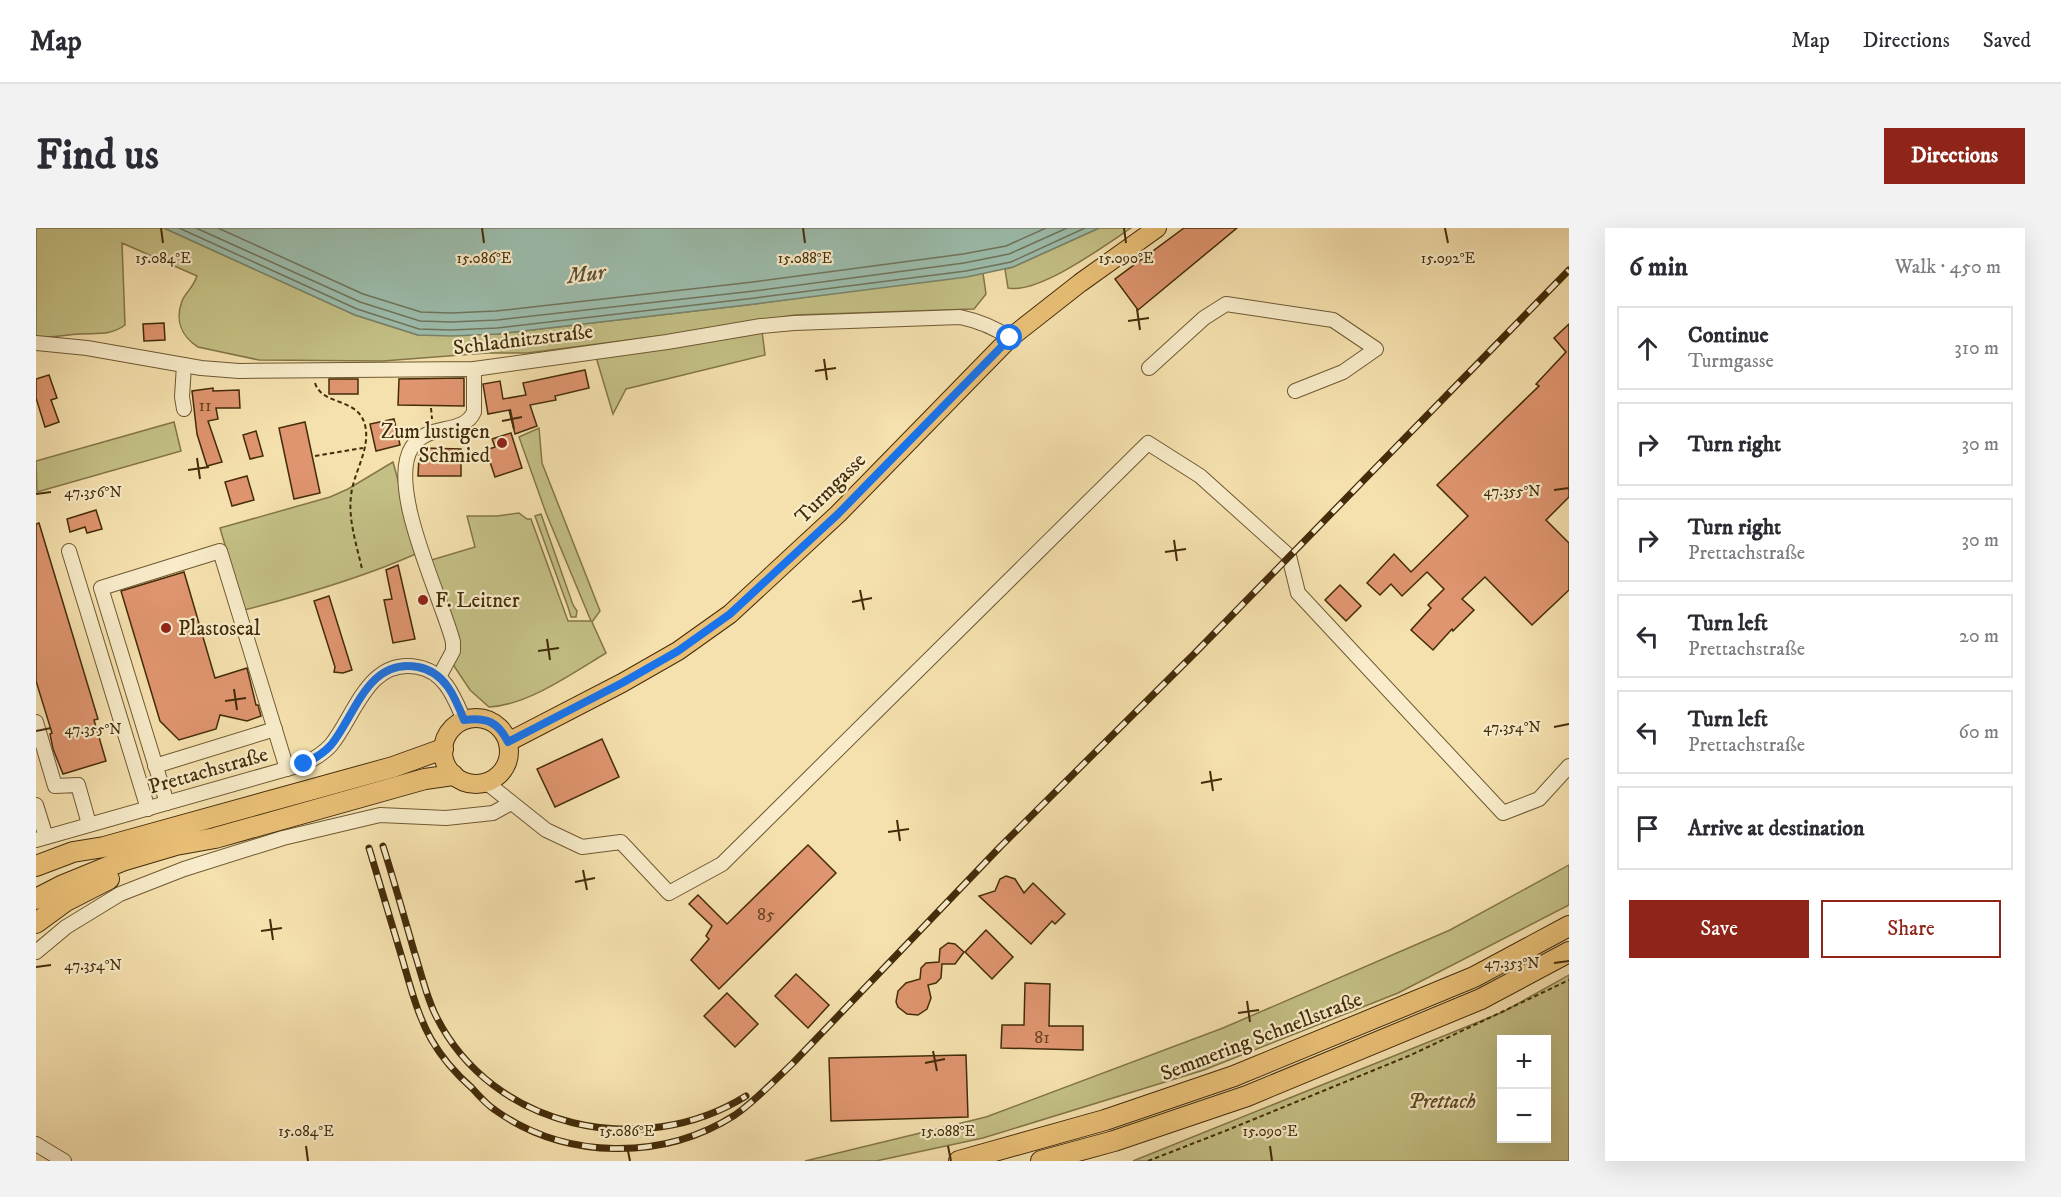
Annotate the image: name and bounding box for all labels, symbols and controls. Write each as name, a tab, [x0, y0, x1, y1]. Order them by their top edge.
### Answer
text: Map	[30, 24, 82, 59]
text: Map	[1791, 28, 1830, 54]
text: Directions	[1863, 28, 1950, 54]
text: Saved	[1983, 28, 2031, 54]
button: Directions	[1884, 128, 2025, 184]
text: Find us	[36, 130, 159, 182]
text: 15.084°E	[135, 249, 191, 268]
text: 15.086°E	[457, 249, 512, 268]
text: 15.088°E	[778, 249, 833, 268]
text: 15.090°E	[1098, 249, 1154, 268]
text: 15.092°E	[1421, 249, 1476, 268]
text: 6 min	[1629, 251, 1688, 284]
text: Walk · 450 m	[1895, 255, 2001, 280]
water label: Mur	[563, 258, 609, 290]
street label: Schladnitzstraße	[452, 318, 595, 361]
text: Continue	[1688, 322, 1769, 349]
route start	[996, 324, 1022, 350]
icon: ahead	[1631, 332, 1664, 365]
text: 310 m	[1954, 336, 1999, 361]
text: Turmgasse	[1688, 349, 1774, 374]
house number: 11	[198, 395, 212, 417]
place label: Zum lustigen Schmied	[381, 419, 491, 469]
icon: right	[1631, 428, 1664, 461]
text: Turn right	[1688, 431, 1781, 458]
text: 30 m	[1961, 432, 1999, 457]
marker: Zum lustigen Schmied	[495, 436, 509, 450]
street label: Turmgasse	[790, 447, 872, 530]
text: 47.355°N	[1483, 482, 1541, 501]
text: 47.356°N	[64, 483, 122, 502]
text: Turn right	[1688, 514, 1781, 541]
icon: right	[1631, 524, 1664, 557]
text: 30 m	[1961, 528, 1999, 553]
text: Prettachstraße	[1688, 541, 1805, 566]
place label: F. Leitner	[435, 588, 520, 614]
marker: F. Leitner	[416, 593, 430, 607]
text: Turn left	[1688, 610, 1768, 637]
place label: Plastoseal	[178, 616, 261, 642]
icon: left	[1631, 620, 1664, 653]
marker: Plastoseal	[159, 621, 173, 635]
text: 20 m	[1959, 624, 1999, 649]
text: Prettachstraße	[1688, 637, 1805, 662]
text: Turn left	[1688, 706, 1768, 733]
icon: left	[1631, 716, 1664, 749]
text: 47.354°N	[1483, 718, 1541, 737]
text: 47.355°N	[64, 720, 122, 739]
text: 60 m	[1959, 720, 1999, 745]
text: Prettachstraße	[1688, 733, 1805, 758]
street label: Prettachstraße	[146, 741, 271, 800]
route end	[290, 750, 316, 776]
icon: arrive	[1631, 812, 1664, 845]
text: Arrive at destination	[1688, 815, 1865, 842]
button: Save	[1629, 900, 1809, 958]
button: Share	[1821, 900, 2001, 958]
house number: 85	[757, 904, 775, 926]
text: 47.353°N	[1484, 954, 1540, 973]
text: 47.354°N	[64, 956, 122, 975]
street label: Semmering Schnellstraße	[1157, 986, 1366, 1087]
house number: 81	[1034, 1027, 1050, 1049]
map controls	[1497, 1035, 1551, 1143]
button: +	[1497, 1035, 1551, 1089]
park label: Prettach	[1408, 1089, 1476, 1115]
button: −	[1497, 1089, 1551, 1143]
text: 15.084°E	[278, 1122, 334, 1141]
text: 15.086°E	[600, 1122, 655, 1141]
text: 15.088°E	[921, 1122, 976, 1141]
text: 15.090°E	[1242, 1122, 1298, 1141]

